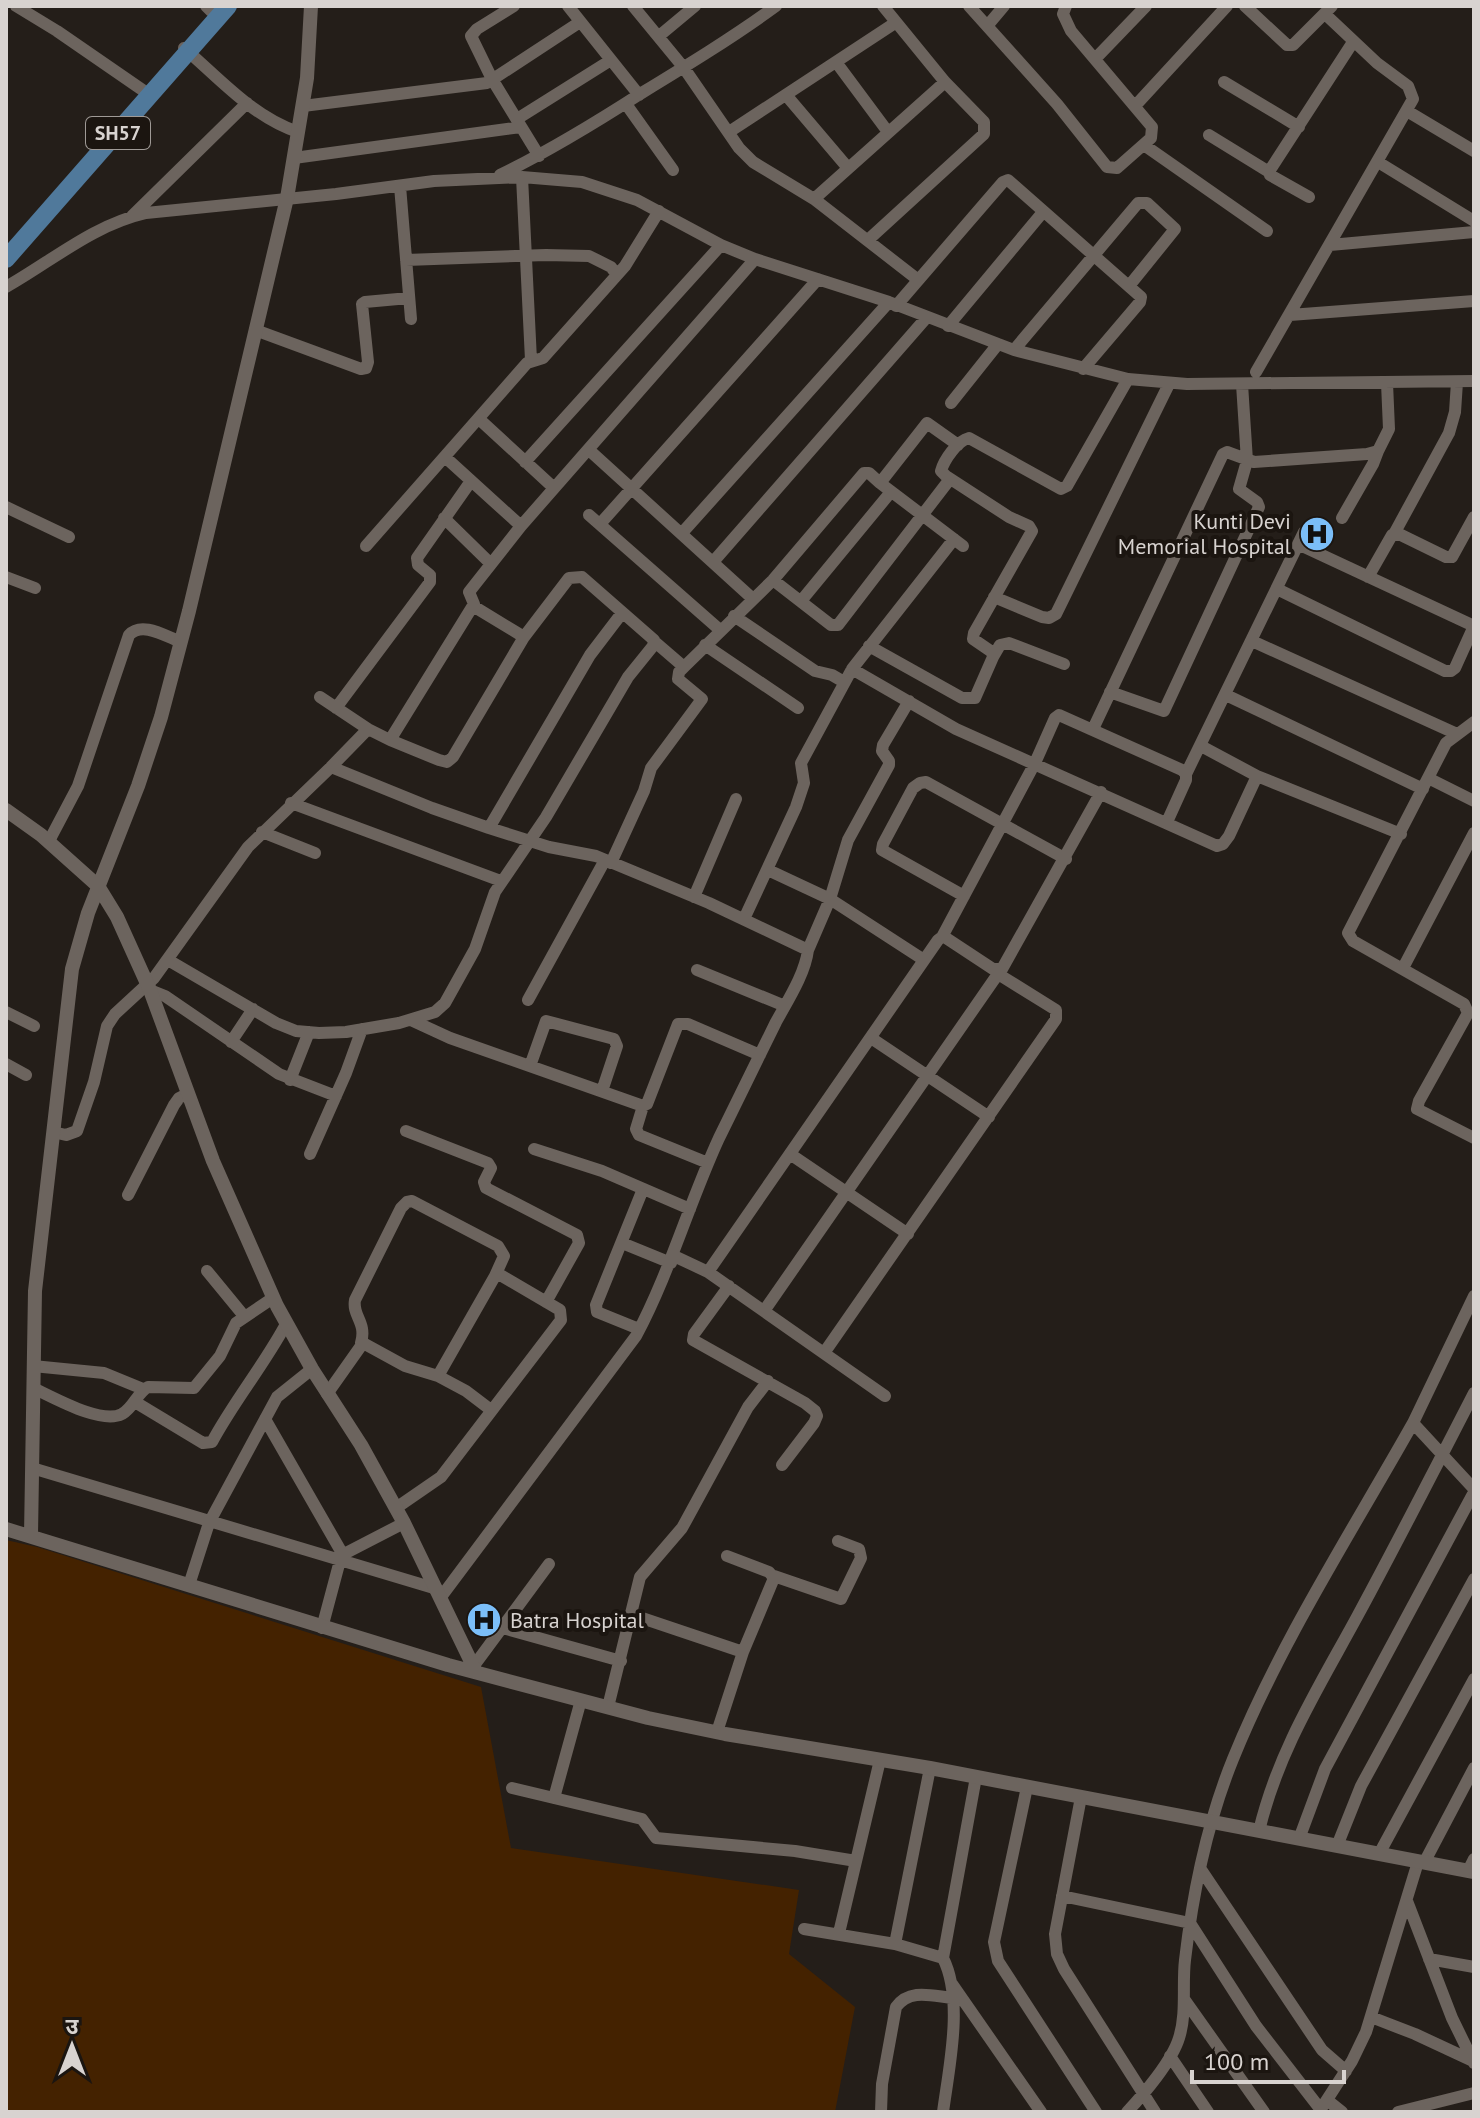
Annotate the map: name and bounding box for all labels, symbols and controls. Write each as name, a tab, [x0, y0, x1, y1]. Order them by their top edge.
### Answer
road number: SH57	[86, 117, 150, 149]
place label: Kunti Devi Memorial Hospital	[1118, 507, 1292, 560]
hospital icon: Kunti Devi Memorial Hospital	[1298, 515, 1336, 553]
hospital icon: Batra Hospital	[465, 1601, 503, 1639]
place label: Batra Hospital	[510, 1606, 644, 1634]
north arrow	[32, 2006, 112, 2086]
text: उ	[66, 2012, 80, 2040]
scale bar	[1192, 2034, 1344, 2084]
text: 100 m	[1204, 2046, 1269, 2077]

